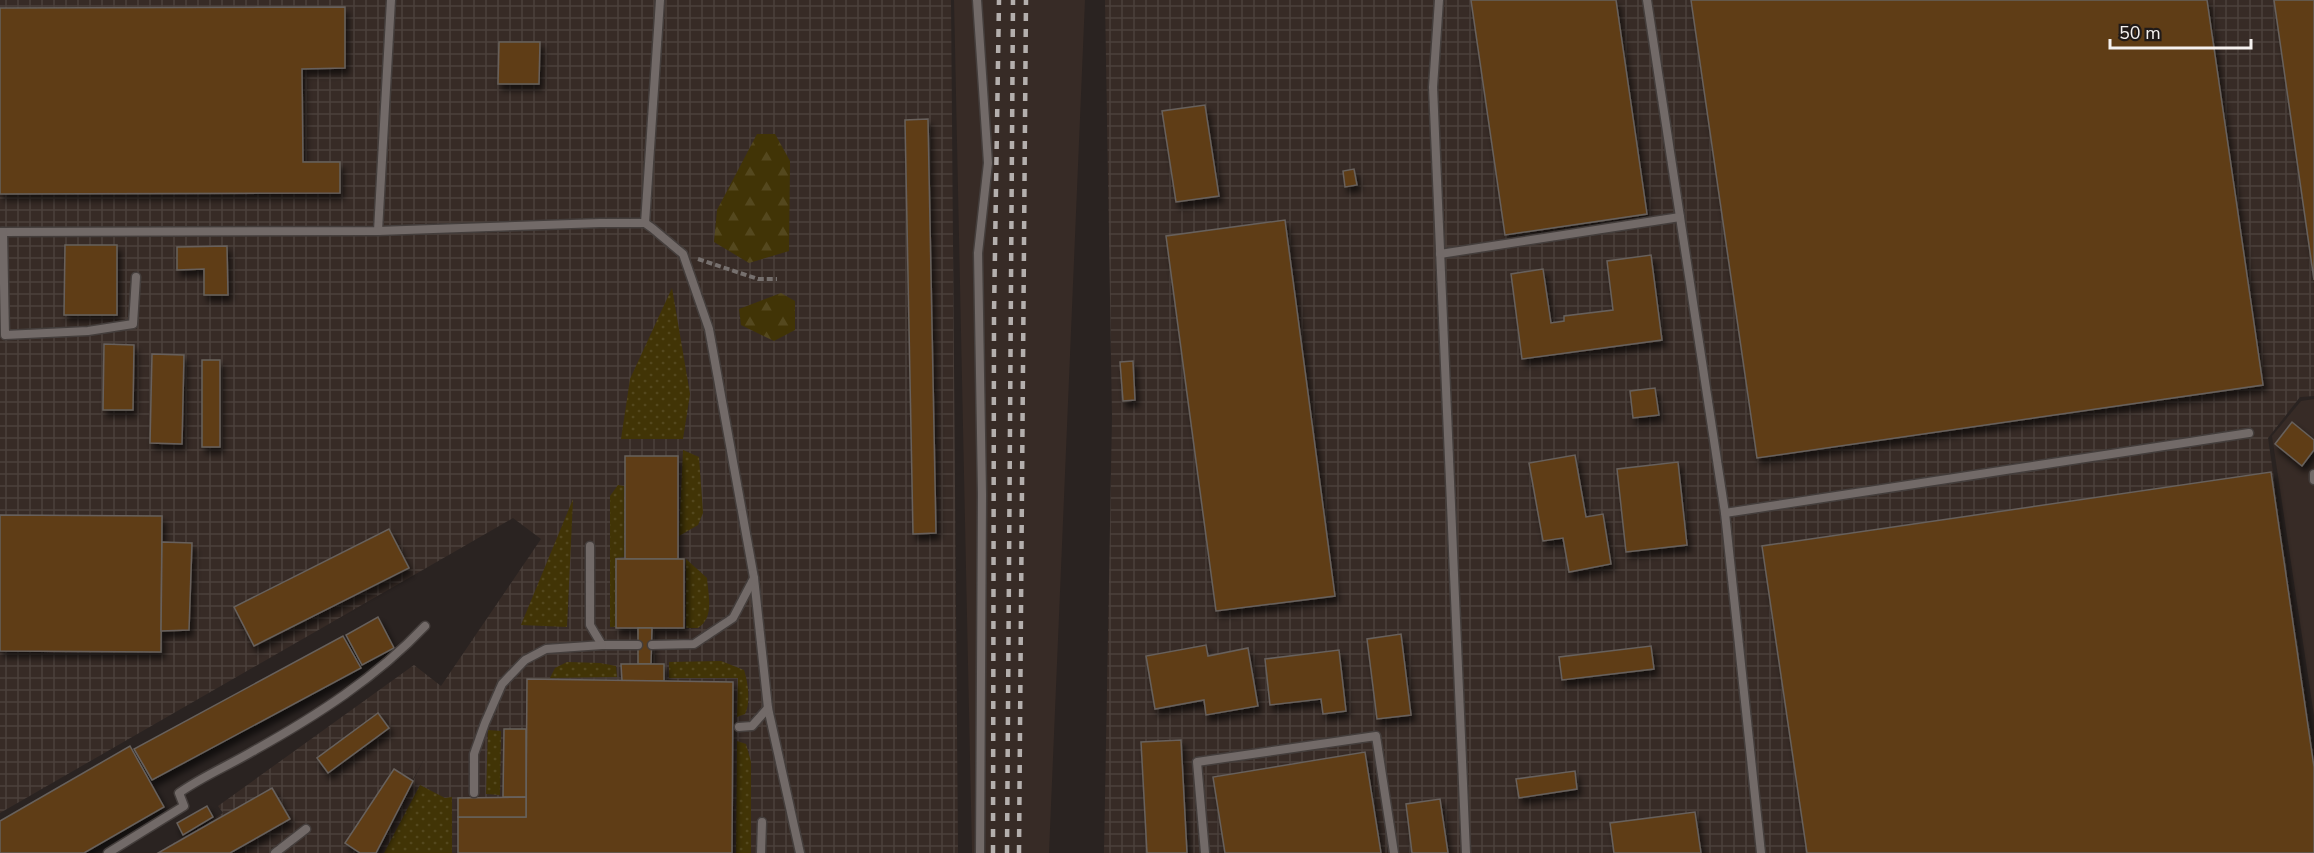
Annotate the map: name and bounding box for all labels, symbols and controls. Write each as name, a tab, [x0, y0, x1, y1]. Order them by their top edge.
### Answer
scale bar	[2110, 12, 2251, 50]
text: 50 m	[2119, 21, 2161, 45]

